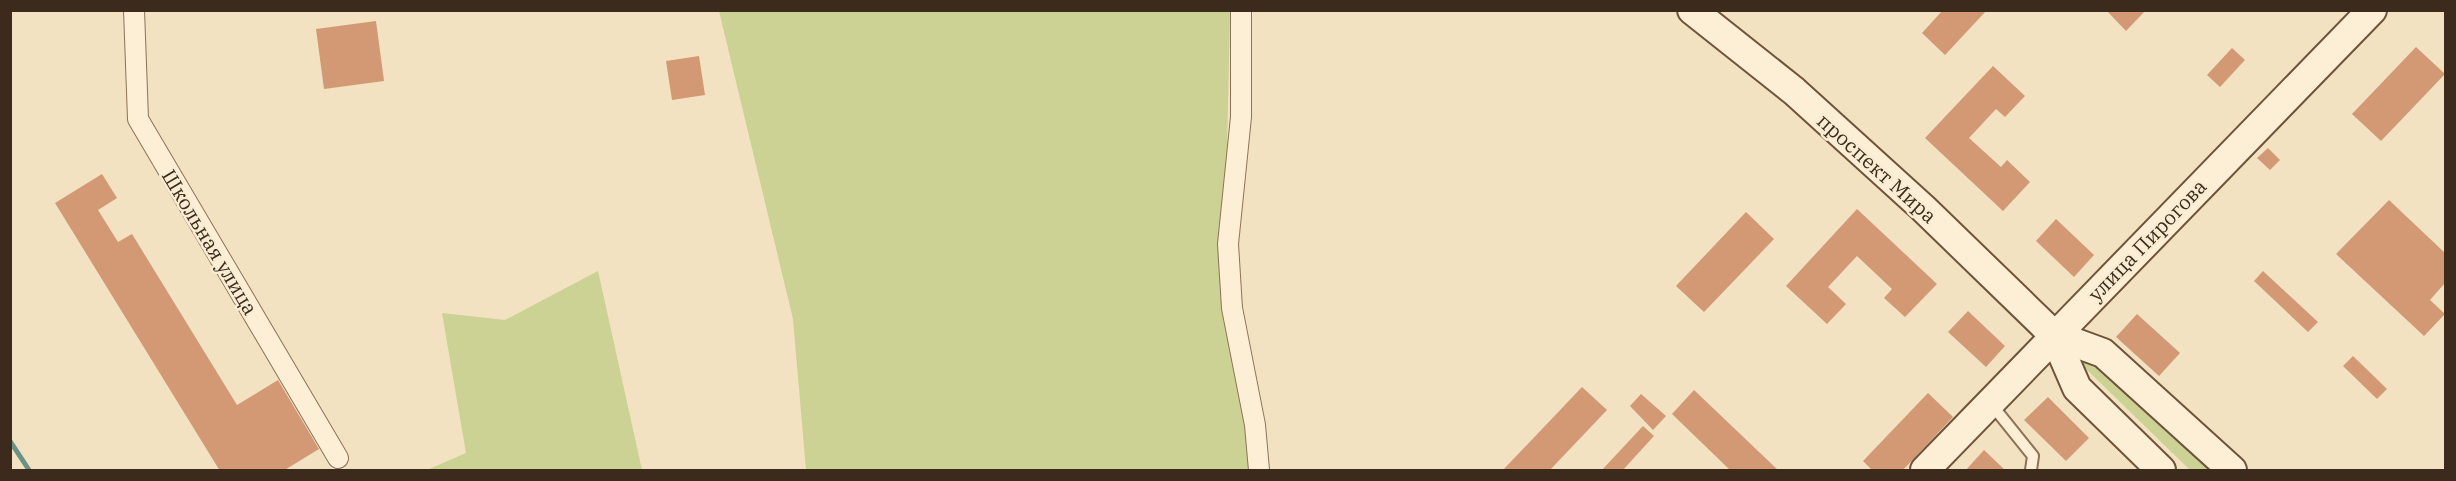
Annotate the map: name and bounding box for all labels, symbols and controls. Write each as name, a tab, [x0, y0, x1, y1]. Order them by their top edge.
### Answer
street label: проспект Мира	[1811, 107, 1943, 229]
street label: Школьная улица	[156, 164, 264, 320]
street label: улица Пирогова	[2082, 173, 2212, 307]

